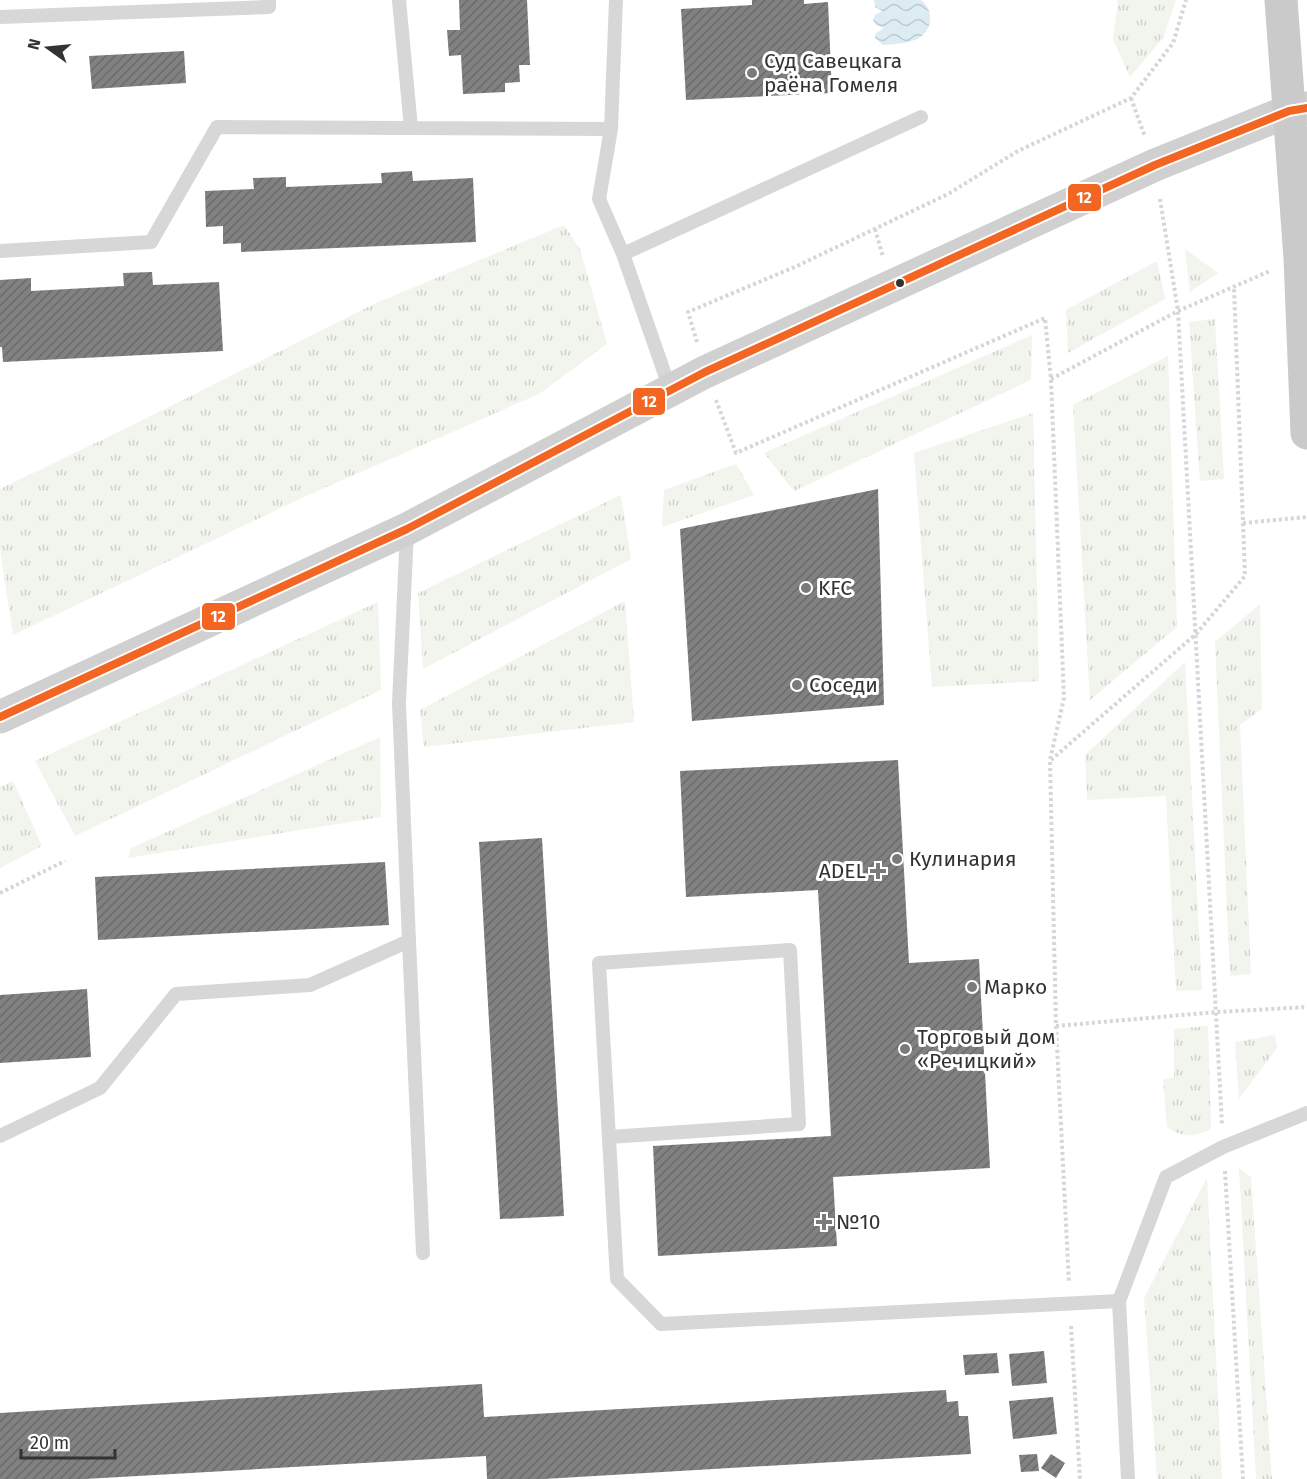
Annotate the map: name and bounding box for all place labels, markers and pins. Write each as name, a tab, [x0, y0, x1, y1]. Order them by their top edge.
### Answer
place label: Суд Савецкага раёна Гомеля	[764, 48, 902, 98]
marker: Суд Савецкага раёна Гомеля	[745, 66, 759, 80]
unlabelled marker	[894, 277, 906, 289]
place label: KFC	[818, 575, 852, 601]
marker: KFC	[799, 581, 813, 595]
place label: Соседи	[809, 672, 878, 698]
marker: Соседи	[790, 678, 804, 692]
place label: Кулинария	[909, 846, 1017, 872]
marker: Кулинария	[890, 852, 904, 866]
place label: ADEL	[819, 858, 867, 884]
marker: ADEL	[871, 864, 885, 878]
place label: Марко	[984, 974, 1047, 1000]
marker: Марко	[965, 980, 979, 994]
place label: Торговый дом «Речицкий»	[917, 1024, 1056, 1074]
marker: Торговый дом «Речицкий»	[898, 1042, 912, 1056]
place label: №10	[836, 1209, 880, 1235]
marker: №10	[817, 1215, 831, 1229]

